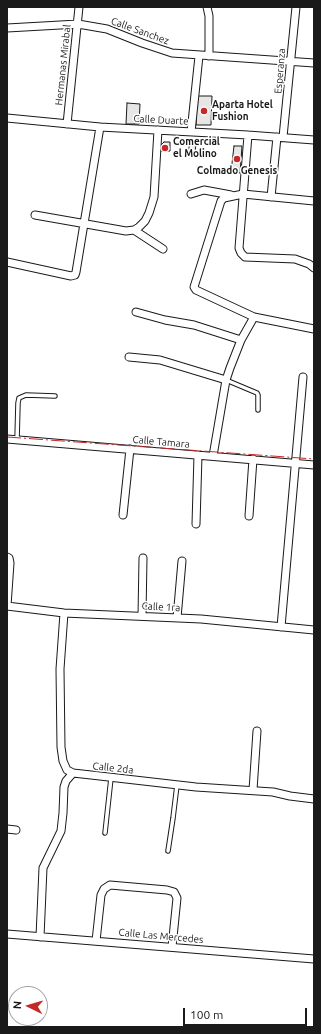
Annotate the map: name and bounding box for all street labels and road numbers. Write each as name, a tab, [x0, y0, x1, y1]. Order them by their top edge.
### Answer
street label: Calle Sanchez	[109, 15, 171, 47]
street label: Hermanas Mirabal	[53, 24, 73, 106]
street label: Esperanza	[272, 48, 288, 94]
street label: Calle Duarte	[133, 113, 189, 127]
street label: Calle Tamara	[132, 434, 190, 450]
street label: Calle 1ra	[141, 600, 181, 614]
street label: Calle 2da	[92, 760, 134, 776]
street label: Calle Las Mercedes	[118, 926, 204, 946]

